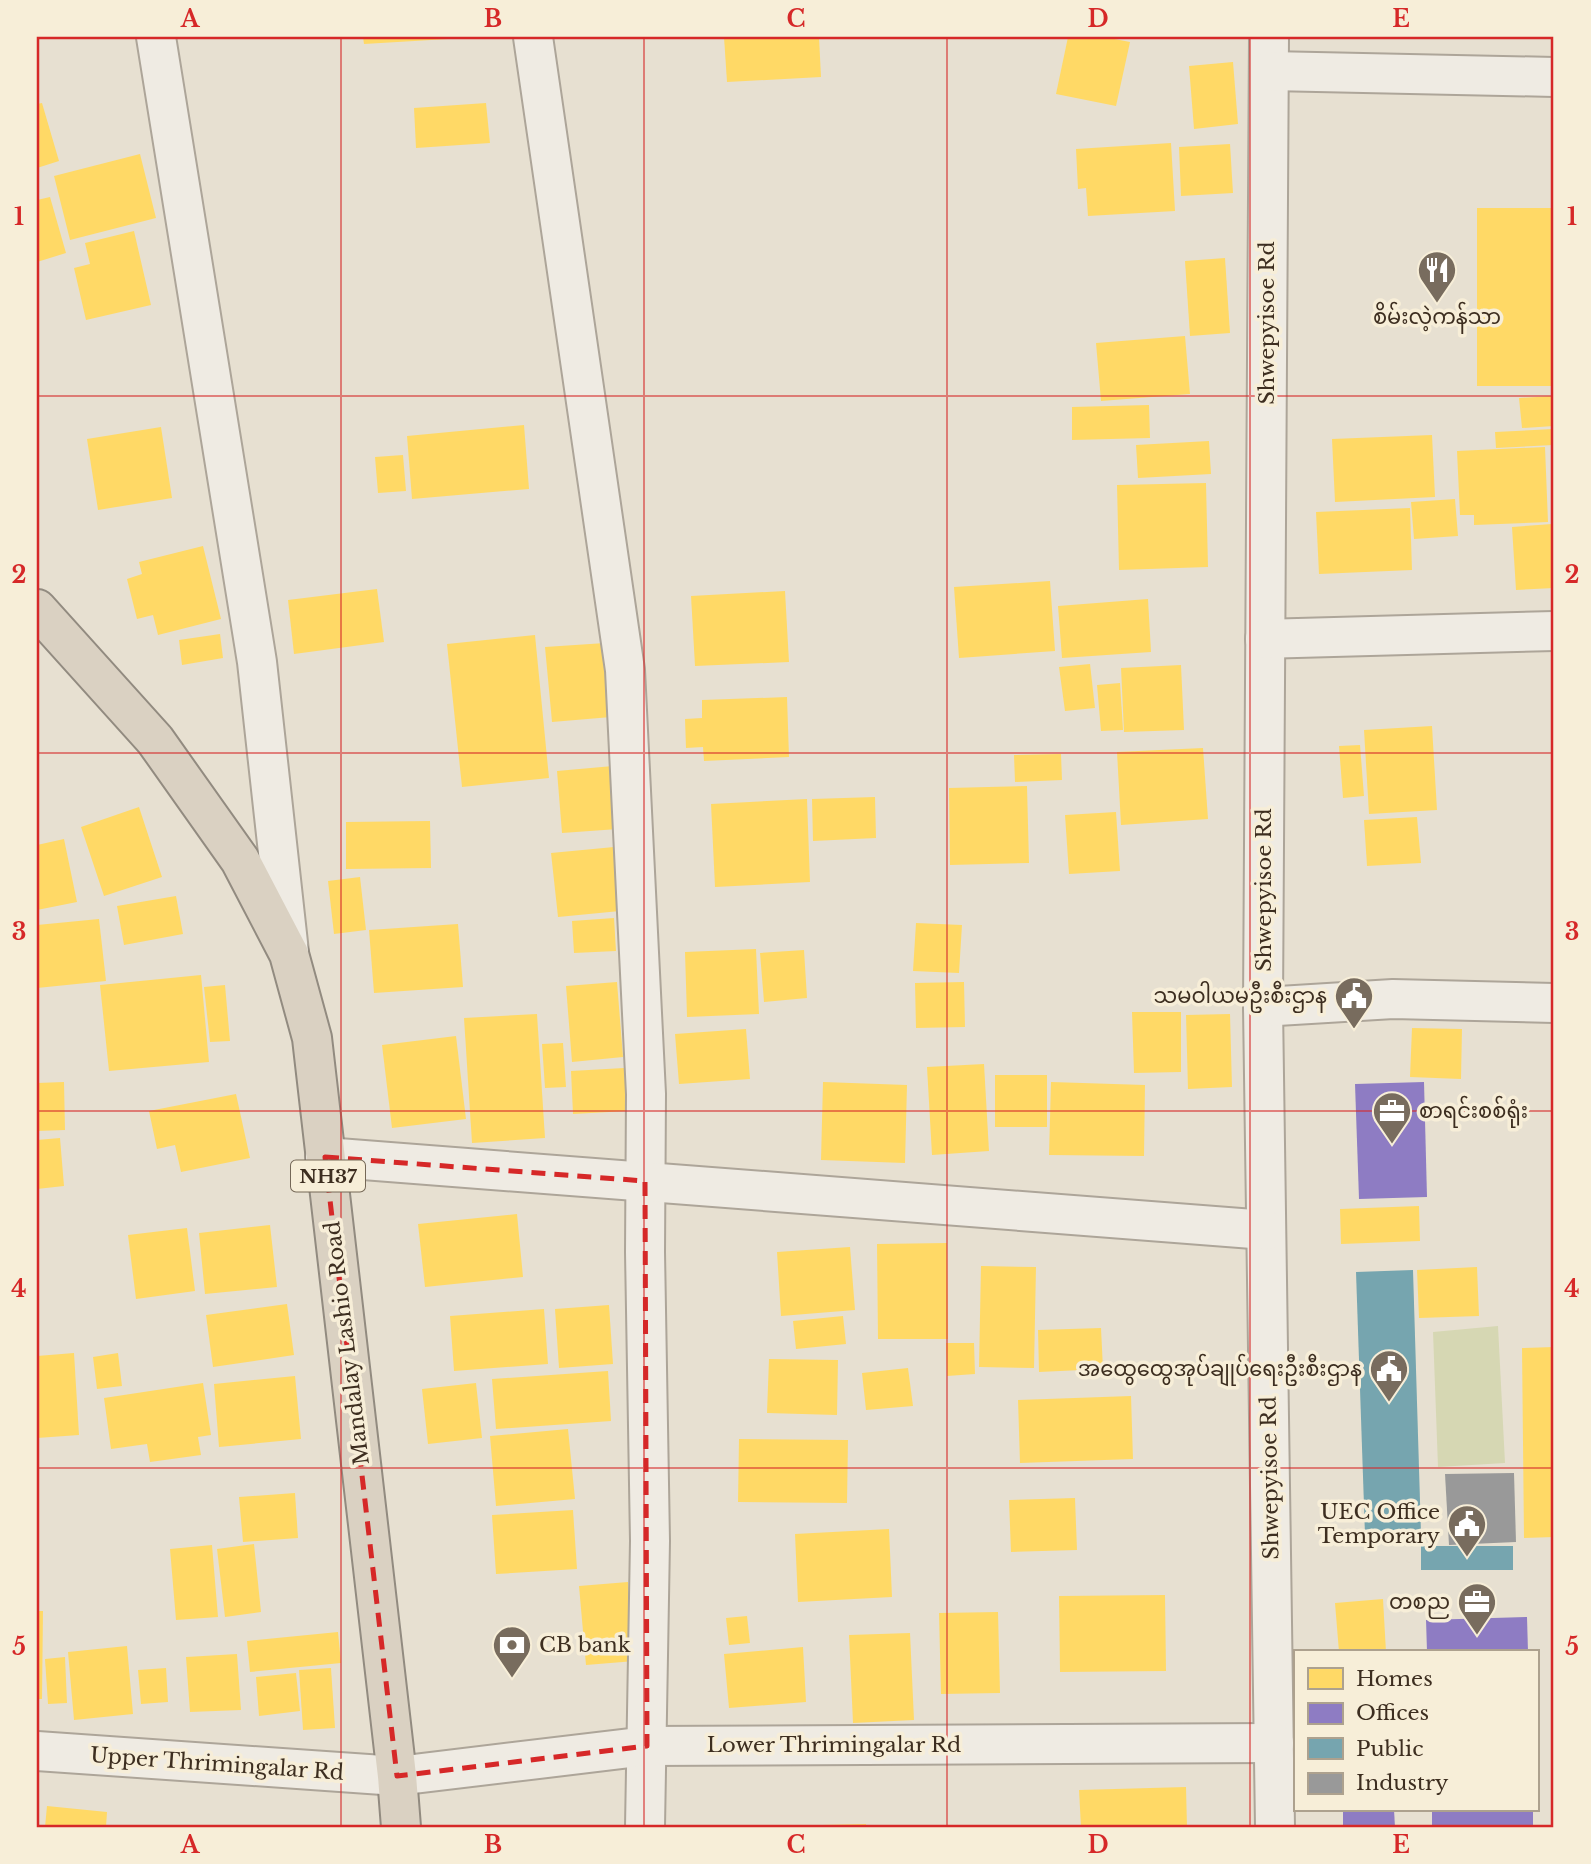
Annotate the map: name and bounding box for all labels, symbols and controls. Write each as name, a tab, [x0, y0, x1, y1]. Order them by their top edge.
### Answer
text: A	[180, 5, 201, 33]
text: B	[484, 5, 502, 33]
text: C	[787, 5, 805, 33]
text: D	[1087, 5, 1109, 33]
text: E	[1392, 5, 1410, 33]
text: 1	[14, 203, 24, 231]
text: 1	[1567, 203, 1577, 231]
street label: Shwepyisoe Rd	[1254, 241, 1280, 405]
restaurant icon: စိမ်းလဲ့ကန်သာ	[1416, 249, 1458, 304]
place label: စိမ်းလဲ့ကန်သာ	[1373, 301, 1501, 334]
text: 2	[12, 561, 26, 589]
text: 2	[1565, 561, 1579, 589]
street label: Shwepyisoe Rd	[1251, 808, 1277, 972]
text: 3	[12, 918, 26, 946]
text: 3	[1565, 918, 1579, 946]
public building icon: သမဝါယမဦးစီးဌာန	[1333, 975, 1375, 1030]
place label: သမဝါယမဦးစီးဌာန	[1154, 980, 1327, 1013]
office icon: စာရင်းစစ်ရုံး	[1371, 1090, 1413, 1145]
place label: စာရင်းစစ်ရုံး	[1419, 1095, 1528, 1128]
road number: NH37	[291, 1160, 365, 1192]
street label: Mandalay Lashio Road	[319, 1220, 375, 1466]
text: 4	[11, 1275, 27, 1303]
text: 4	[1564, 1275, 1580, 1303]
public building icon: အထွေထွေအုပ်ချုပ်ရေးဦးစီးဌာန	[1368, 1348, 1410, 1403]
place label: အထွေထွေအုပ်ချုပ်ရေးဦးစီးဌာန	[1078, 1353, 1362, 1387]
street label: Shwepyisoe Rd	[1256, 1396, 1284, 1560]
place label: UEC Office Temporary	[1318, 1499, 1441, 1549]
public building icon: UEC Office Temporary	[1446, 1503, 1488, 1558]
office icon: တစည	[1456, 1581, 1498, 1636]
place label: တစည	[1389, 1589, 1450, 1619]
bank icon: CB bank	[491, 1624, 533, 1679]
place label: CB bank	[539, 1632, 631, 1658]
text: 5	[12, 1633, 26, 1661]
text: 5	[1565, 1633, 1579, 1661]
legend	[1294, 1650, 1538, 1812]
text: Homes	[1356, 1666, 1433, 1692]
text: Offices	[1356, 1700, 1429, 1726]
street label: Lower Thrimingalar Rd	[707, 1732, 961, 1758]
text: Public	[1356, 1736, 1423, 1762]
street label: Upper Thrimingalar Rd	[89, 1742, 345, 1786]
text: Industry	[1356, 1770, 1449, 1796]
text: A	[180, 1831, 201, 1859]
text: B	[484, 1831, 502, 1859]
text: C	[787, 1831, 805, 1859]
text: D	[1087, 1831, 1109, 1859]
text: E	[1392, 1831, 1410, 1859]

